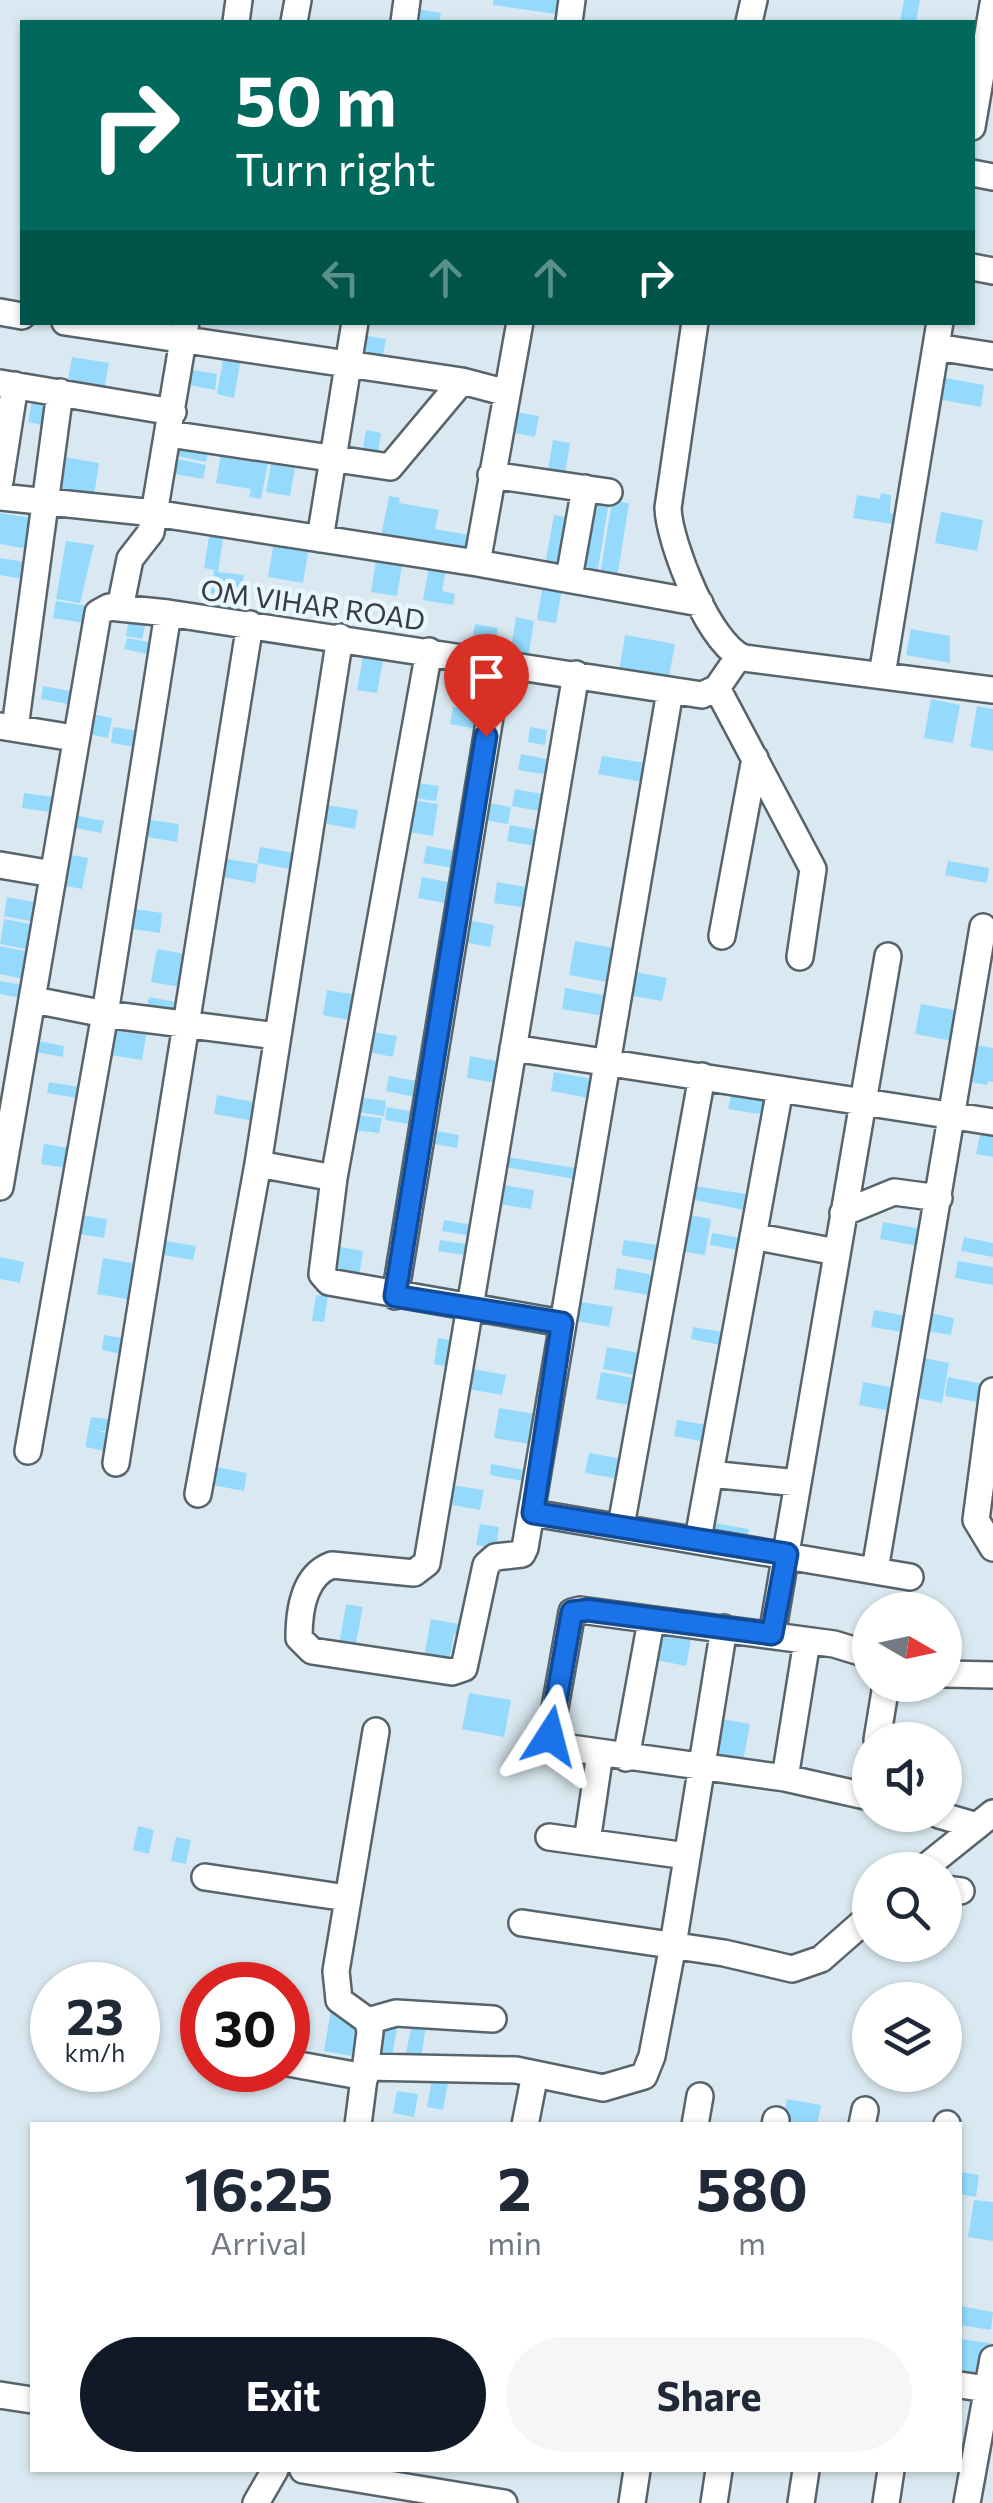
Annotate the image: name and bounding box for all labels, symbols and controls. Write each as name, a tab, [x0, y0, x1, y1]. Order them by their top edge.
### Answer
text: 50 m	[235, 55, 397, 140]
icon: right	[70, 60, 200, 190]
text: Turn right	[235, 140, 436, 195]
icon: left	[313, 250, 368, 305]
icon: ahead	[418, 250, 473, 305]
icon: ahead	[523, 250, 578, 305]
icon: right	[628, 250, 683, 305]
street label: OM VIHAR ROAD	[199, 571, 427, 637]
pin	[444, 634, 529, 737]
icon: arrive	[459, 649, 514, 704]
north arrow	[852, 1592, 962, 1702]
map controls	[852, 1592, 962, 2092]
position arrow	[498, 1684, 602, 1788]
button: sound	[852, 1722, 962, 1832]
button: search	[852, 1852, 962, 1962]
speed limit sign: 30	[180, 1962, 310, 2092]
button: layers	[852, 1982, 962, 2092]
text: 23	[66, 1984, 124, 2045]
text: km/h	[65, 2037, 125, 2067]
text: 16:25	[184, 2150, 333, 2223]
text: 2	[498, 2150, 532, 2223]
text: 580	[696, 2150, 808, 2223]
text: Arrival	[210, 2222, 307, 2262]
text: min	[487, 2222, 542, 2262]
text: m	[738, 2222, 766, 2262]
button: Exit	[80, 2337, 486, 2452]
button: Share	[506, 2337, 912, 2452]

